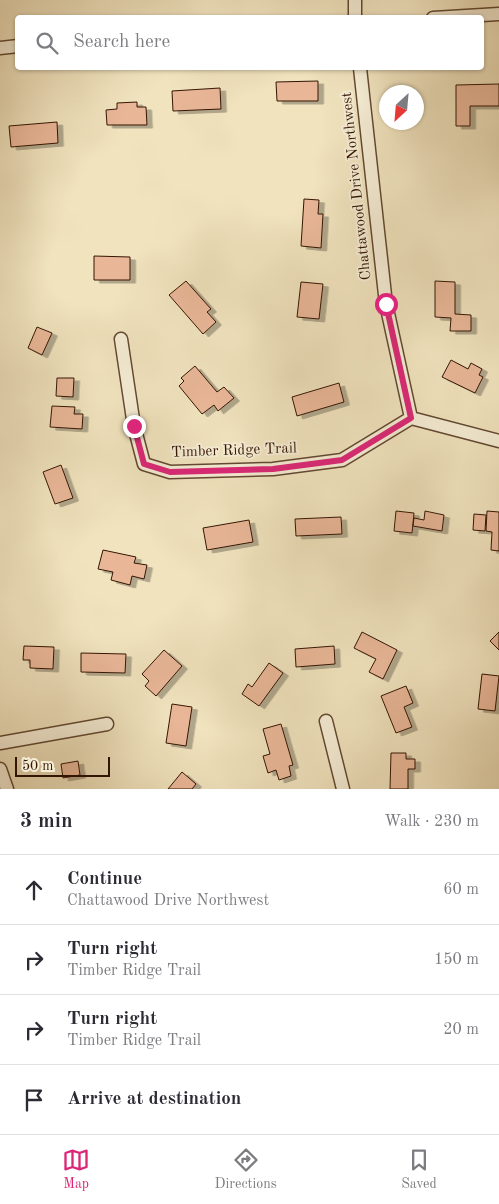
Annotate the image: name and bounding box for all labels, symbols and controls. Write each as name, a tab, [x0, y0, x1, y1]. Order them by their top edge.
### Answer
search box	[15, 15, 484, 70]
icon: search	[33, 29, 61, 57]
text: Search here	[73, 33, 170, 52]
north arrow	[379, 85, 424, 130]
street label: Chattawood Drive Northwest	[340, 91, 374, 281]
route start	[375, 293, 398, 316]
route end	[123, 415, 146, 438]
street label: Timber Ridge Trail	[171, 441, 297, 461]
scale bar	[15, 754, 110, 777]
text: 50 m	[22, 759, 53, 773]
text: 3 min	[20, 811, 73, 832]
text: Walk · 230 m	[384, 814, 479, 830]
text: Continue	[67, 870, 142, 889]
icon: ahead	[20, 876, 48, 904]
text: 60 m	[443, 882, 479, 898]
text: Chattawood Drive Northwest	[67, 893, 269, 909]
text: Turn right	[67, 940, 157, 959]
icon: right	[20, 946, 48, 974]
text: 150 m	[434, 952, 479, 968]
text: Timber Ridge Trail	[67, 963, 201, 979]
text: Turn right	[67, 1010, 157, 1029]
icon: right	[20, 1016, 48, 1044]
text: 20 m	[443, 1022, 479, 1038]
text: Timber Ridge Trail	[67, 1033, 201, 1049]
icon: arrive	[20, 1086, 48, 1114]
text: Arrive at destination	[67, 1090, 241, 1109]
tab: Map	[62, 1146, 90, 1193]
tab: Directions	[215, 1146, 277, 1193]
tab: Saved	[401, 1146, 437, 1193]

